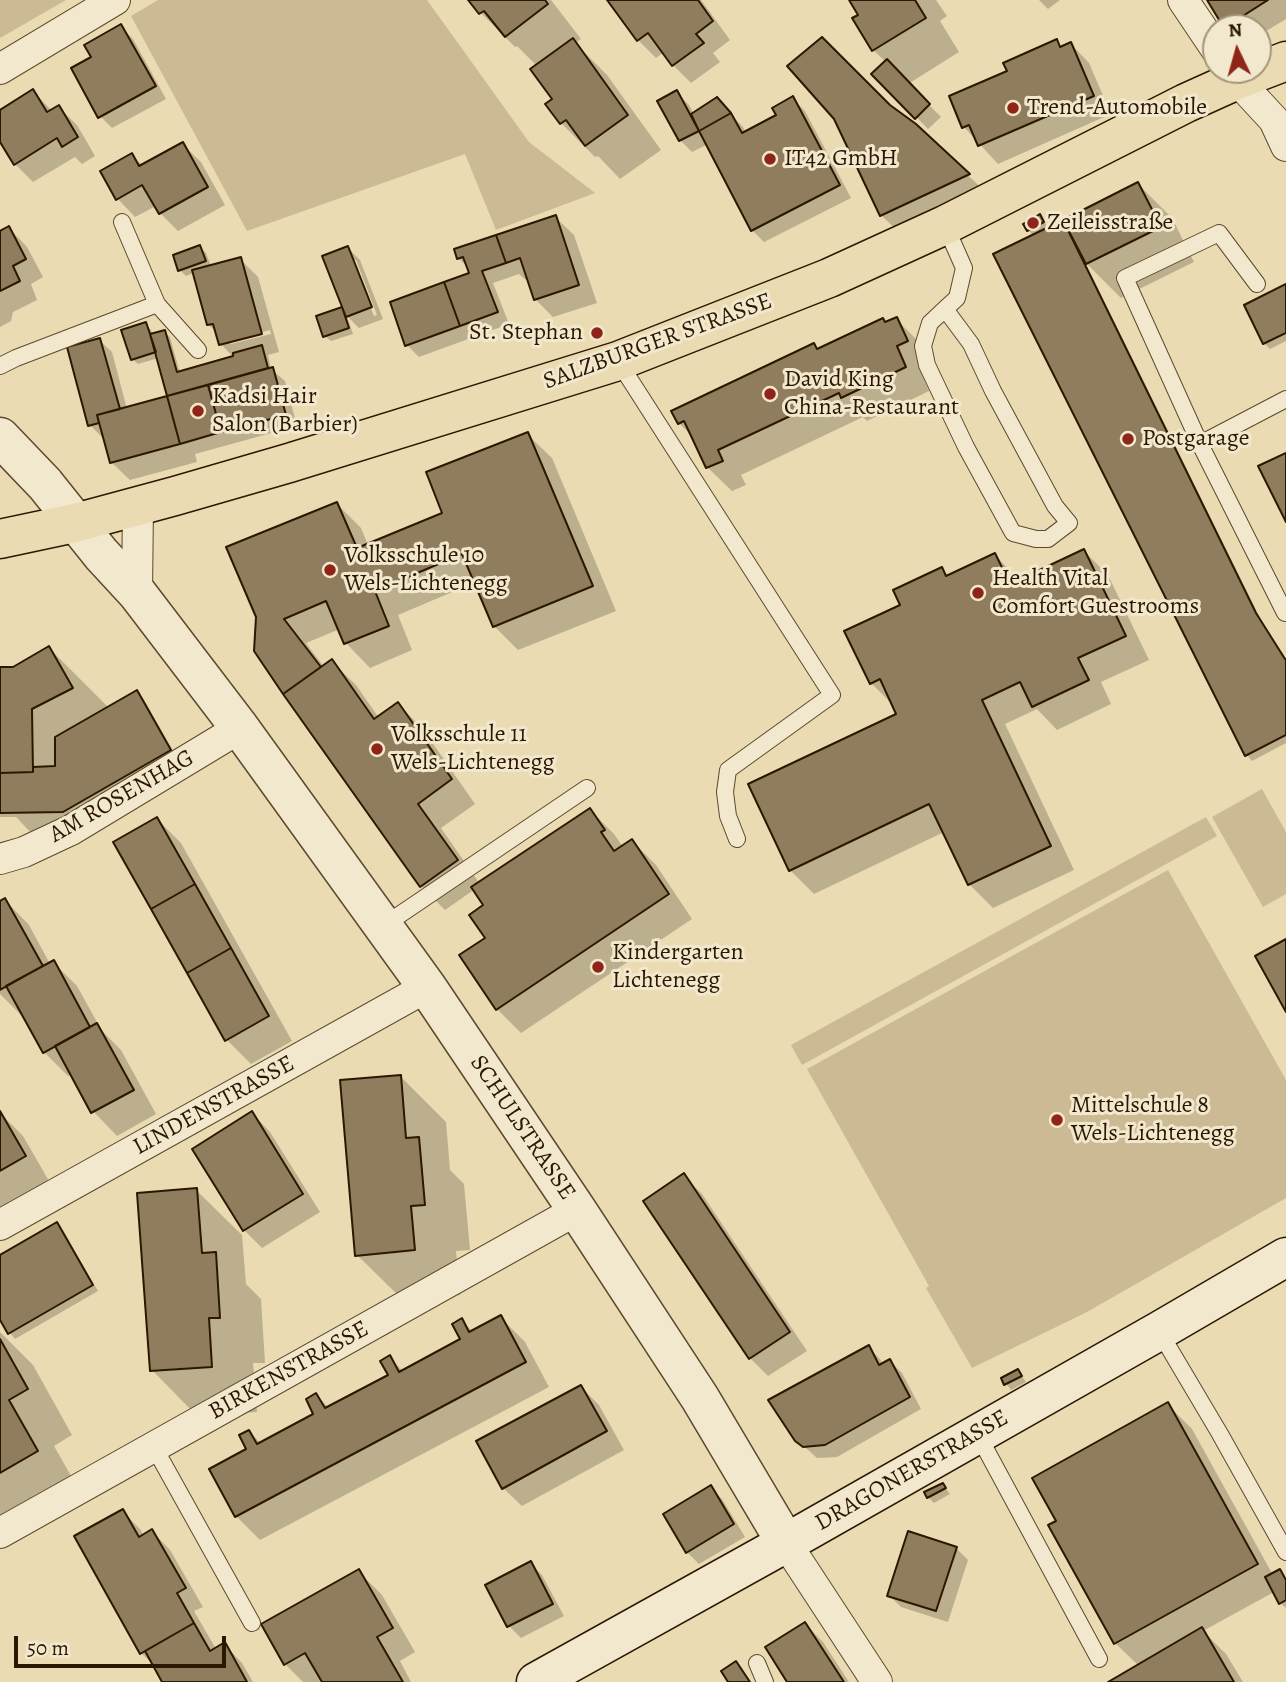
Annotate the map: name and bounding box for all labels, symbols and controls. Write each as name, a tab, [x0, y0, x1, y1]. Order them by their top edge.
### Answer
north arrow	[1202, 14, 1272, 84]
text: N	[1227, 17, 1243, 44]
place label: Trend-Automobile	[1027, 94, 1207, 122]
marker: Trend-Automobile	[1005, 100, 1021, 116]
place label: IT42 GmbH	[784, 145, 898, 173]
marker: IT42 GmbH	[762, 151, 778, 167]
place label: Zeileisstraße	[1047, 209, 1173, 237]
marker: Zeileisstraße	[1025, 215, 1041, 231]
street label: SALZBURGER STRASSE	[540, 287, 776, 397]
place label: St. Stephan	[469, 319, 583, 347]
marker: St. Stephan	[589, 325, 605, 341]
place label: David King China-Restaurant	[784, 366, 959, 422]
place label: Kadsi Hair Salon (Barbier)	[212, 383, 358, 439]
marker: David King China-Restaurant	[762, 386, 778, 402]
marker: Kadsi Hair Salon (Barbier)	[190, 403, 206, 419]
place label: Postgarage	[1142, 425, 1249, 453]
marker: Postgarage	[1120, 431, 1136, 447]
place label: Volksschule 10 Wels-Lichtenegg	[344, 542, 508, 598]
marker: Volksschule 10 Wels-Lichtenegg	[322, 562, 338, 578]
place label: Health Vital Comfort Guestrooms	[992, 565, 1199, 621]
marker: Health Vital Comfort Guestrooms	[970, 585, 986, 601]
place label: Volksschule 11 Wels-Lichtenegg	[391, 721, 555, 777]
marker: Volksschule 11 Wels-Lichtenegg	[369, 741, 385, 757]
street label: AM ROSENHAG	[45, 744, 199, 850]
place label: Kindergarten Lichtenegg	[612, 939, 744, 995]
marker: Kindergarten Lichtenegg	[590, 959, 606, 975]
street label: LINDENSTRASSE	[128, 1050, 300, 1162]
street label: SCHULSTRASSE	[463, 1050, 581, 1206]
place label: Mittelschule 8 Wels-Lichtenegg	[1071, 1092, 1235, 1148]
marker: Mittelschule 8 Wels-Lichtenegg	[1049, 1112, 1065, 1128]
street label: BIRKENSTRASSE	[204, 1315, 374, 1427]
street label: DRAGONERSTRASSE	[810, 1404, 1014, 1538]
scale bar	[18, 1622, 229, 1666]
text: 50 m	[27, 1634, 69, 1662]

